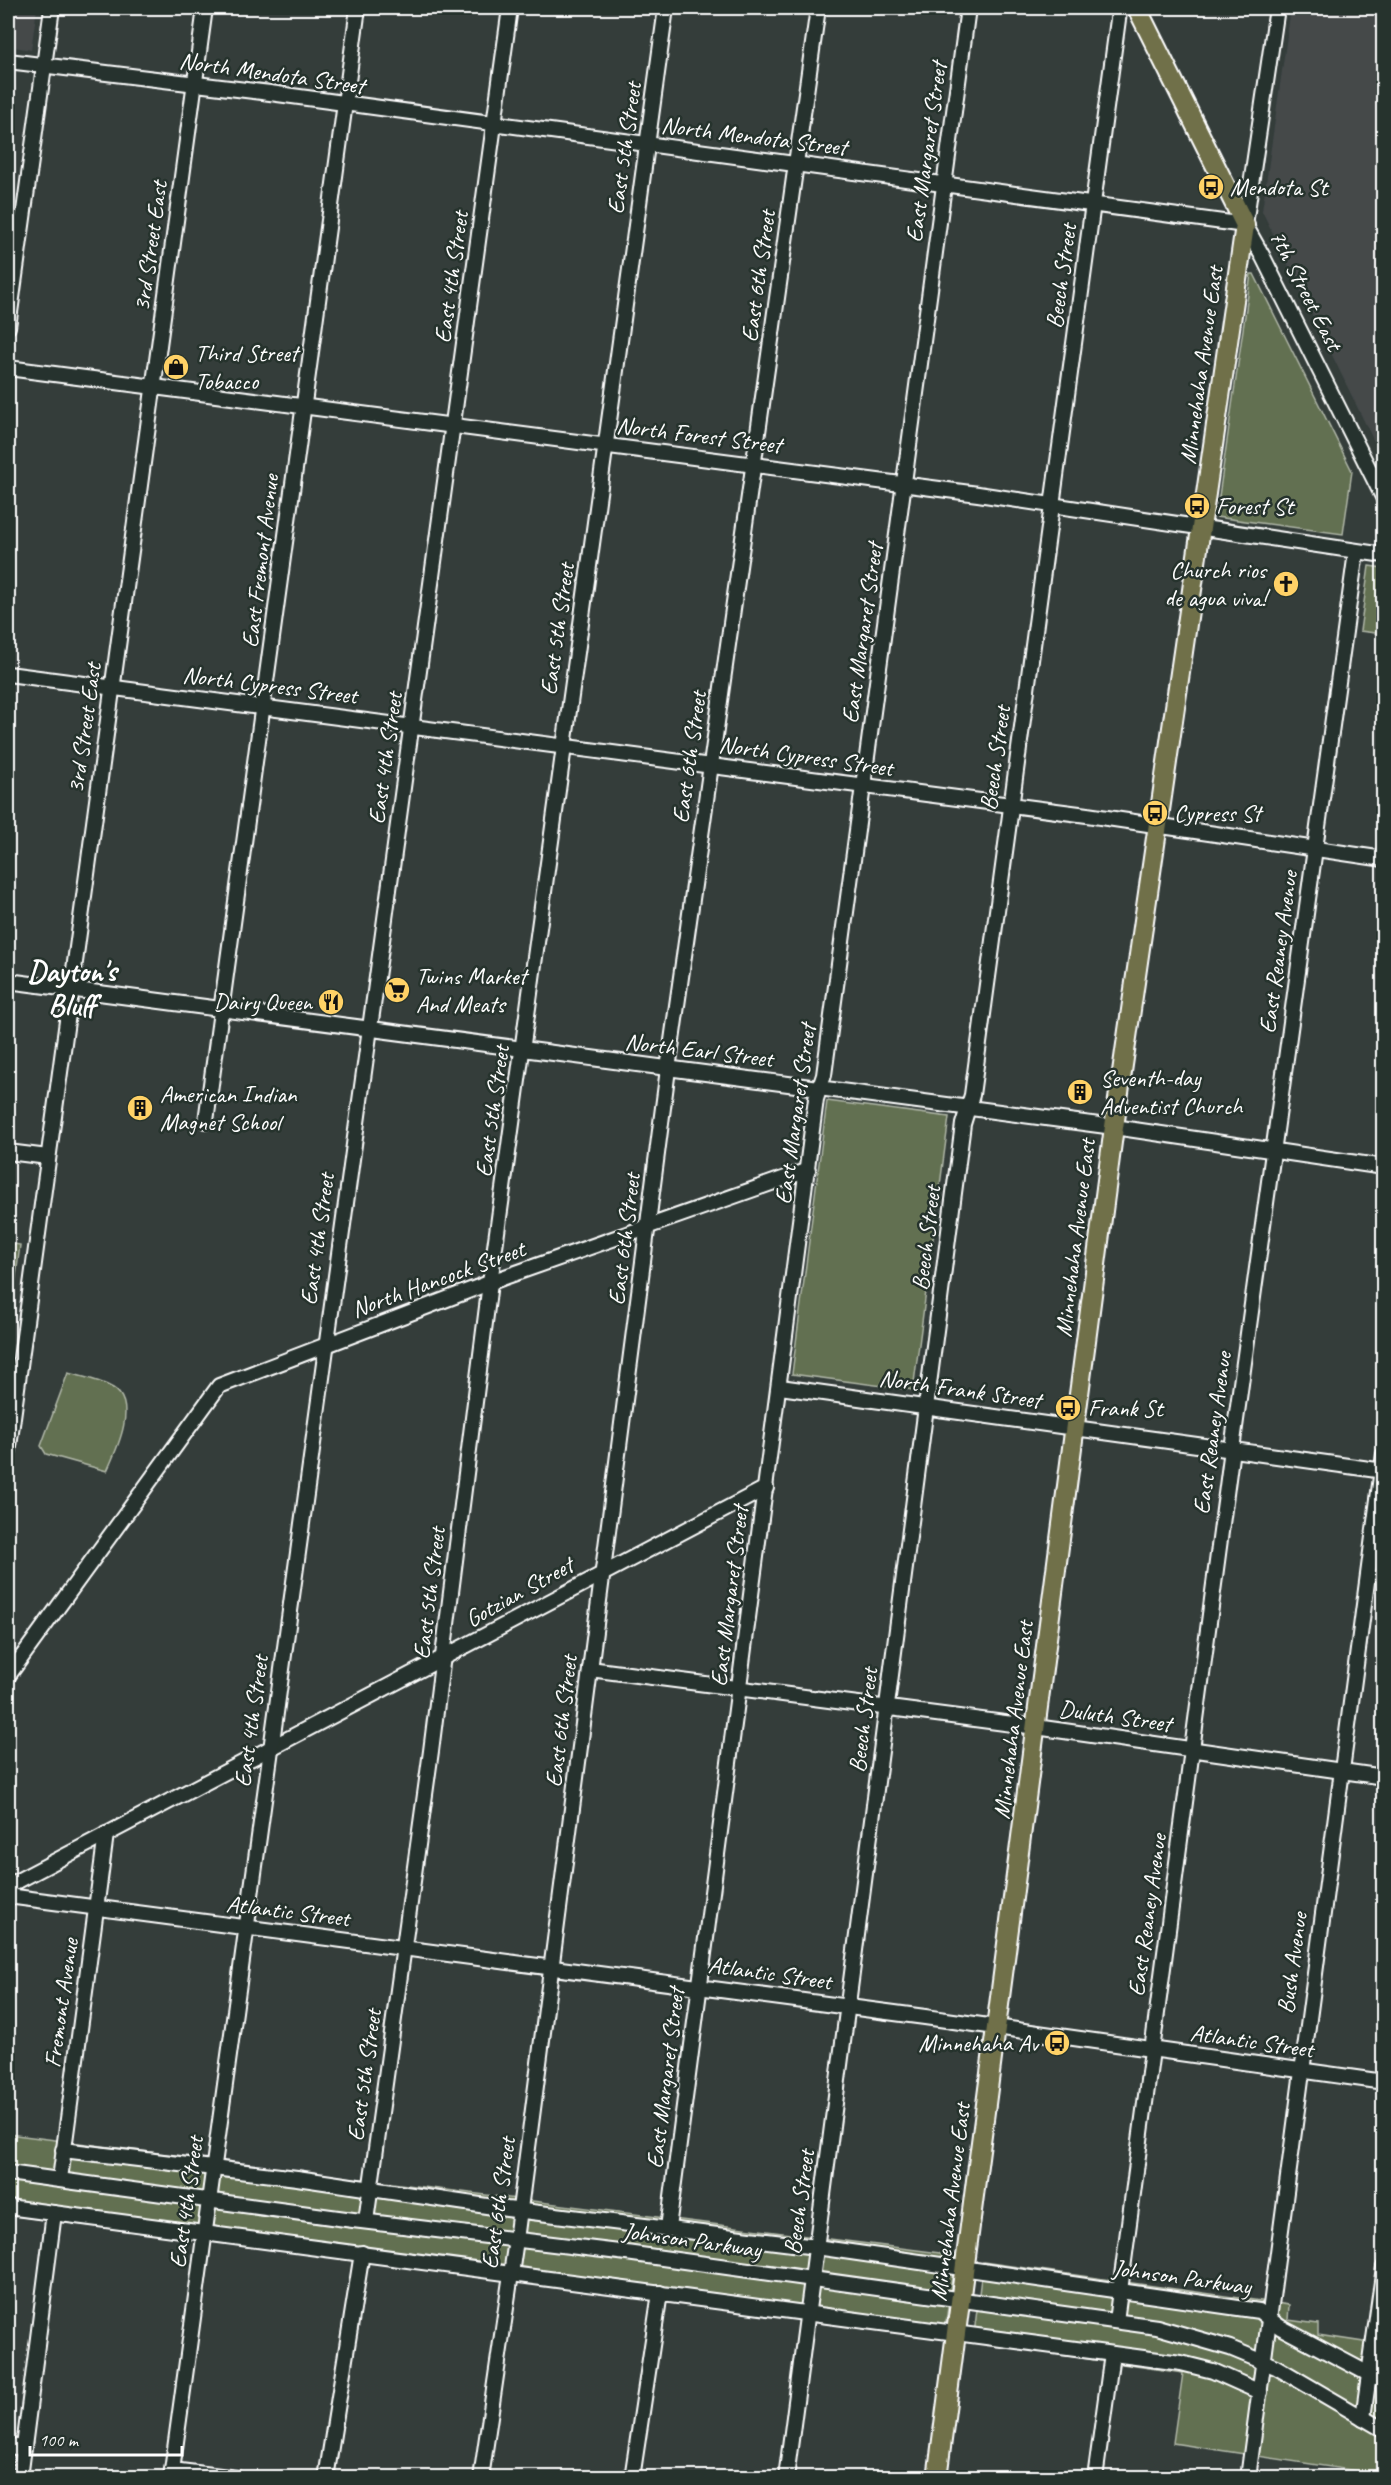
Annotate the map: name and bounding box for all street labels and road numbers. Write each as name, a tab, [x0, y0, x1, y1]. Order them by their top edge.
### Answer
street label: North Mendota Street	[178, 45, 369, 101]
street label: East Margaret Street	[899, 57, 954, 244]
street label: East 5th Street	[600, 78, 648, 216]
street label: North Mendota Street	[660, 110, 851, 163]
street label: 3rd Street East	[126, 177, 174, 313]
street label: East 6th Street	[734, 206, 782, 344]
street label: East 4th Street	[427, 207, 475, 345]
street label: Beech Street	[1039, 220, 1083, 330]
street label: 7th Street East	[1263, 225, 1350, 357]
street label: Minnehaha Avenue East	[1172, 262, 1230, 466]
street label: North Forest Street	[615, 410, 786, 460]
street label: East Fremont Avenue	[235, 471, 286, 649]
street label: East Margaret Street	[835, 538, 890, 725]
street label: East 5th Street	[533, 559, 581, 697]
street label: 3rd Street East	[60, 659, 108, 795]
street label: North Cypress Street	[181, 659, 361, 711]
street label: East 6th Street	[665, 687, 713, 825]
street label: East 4th Street	[361, 688, 409, 826]
street label: Beech Street	[973, 702, 1017, 812]
street label: North Cypress Street	[717, 729, 897, 783]
street label: East Reaney Avenue	[1252, 867, 1305, 1035]
street label: East Margaret Street	[768, 1019, 823, 1206]
street label: North Earl Street	[623, 1026, 777, 1074]
street label: East 5th Street	[468, 1041, 516, 1179]
street label: Minnehaha Avenue East	[1048, 1135, 1102, 1339]
street label: East 4th Street	[293, 1169, 341, 1307]
street label: East 6th Street	[601, 1169, 647, 1307]
street label: Beech Street	[905, 1182, 948, 1292]
street label: North Hancock Street	[347, 1233, 531, 1324]
street label: East Reaney Avenue	[1186, 1348, 1239, 1516]
street label: North Frank Street	[877, 1363, 1046, 1416]
street label: East Margaret Street	[703, 1501, 755, 1688]
street label: East 5th Street	[406, 1523, 452, 1661]
street label: Gotzian Street	[460, 1549, 581, 1634]
street label: Minnehaha Avenue East	[986, 1617, 1040, 1821]
street label: East 4th Street	[227, 1651, 275, 1789]
street label: East 6th Street	[538, 1651, 584, 1789]
street label: Beech Street	[842, 1664, 885, 1774]
street label: Duluth Street	[1057, 1693, 1176, 1739]
street label: East Reaney Avenue	[1121, 1830, 1174, 1998]
street label: Atlantic Street	[225, 1889, 353, 1934]
street label: Bush Avenue	[1270, 1908, 1314, 2015]
street label: Fremont Avenue	[37, 1934, 85, 2070]
street label: Atlantic Street	[707, 1950, 835, 1997]
street label: East Margaret Street	[639, 1983, 691, 2170]
street label: East 5th Street	[340, 2005, 388, 2143]
street label: Atlantic Street	[1189, 2018, 1317, 2065]
street label: Minnehaha Avenue East	[923, 2099, 977, 2303]
street label: East 4th Street	[162, 2132, 210, 2270]
street label: East 6th Street	[474, 2133, 522, 2271]
street label: Beech Street	[777, 2146, 821, 2256]
street label: Johnson Parkway	[620, 2215, 765, 2265]
street label: Johnson Parkway	[1110, 2252, 1255, 2302]

